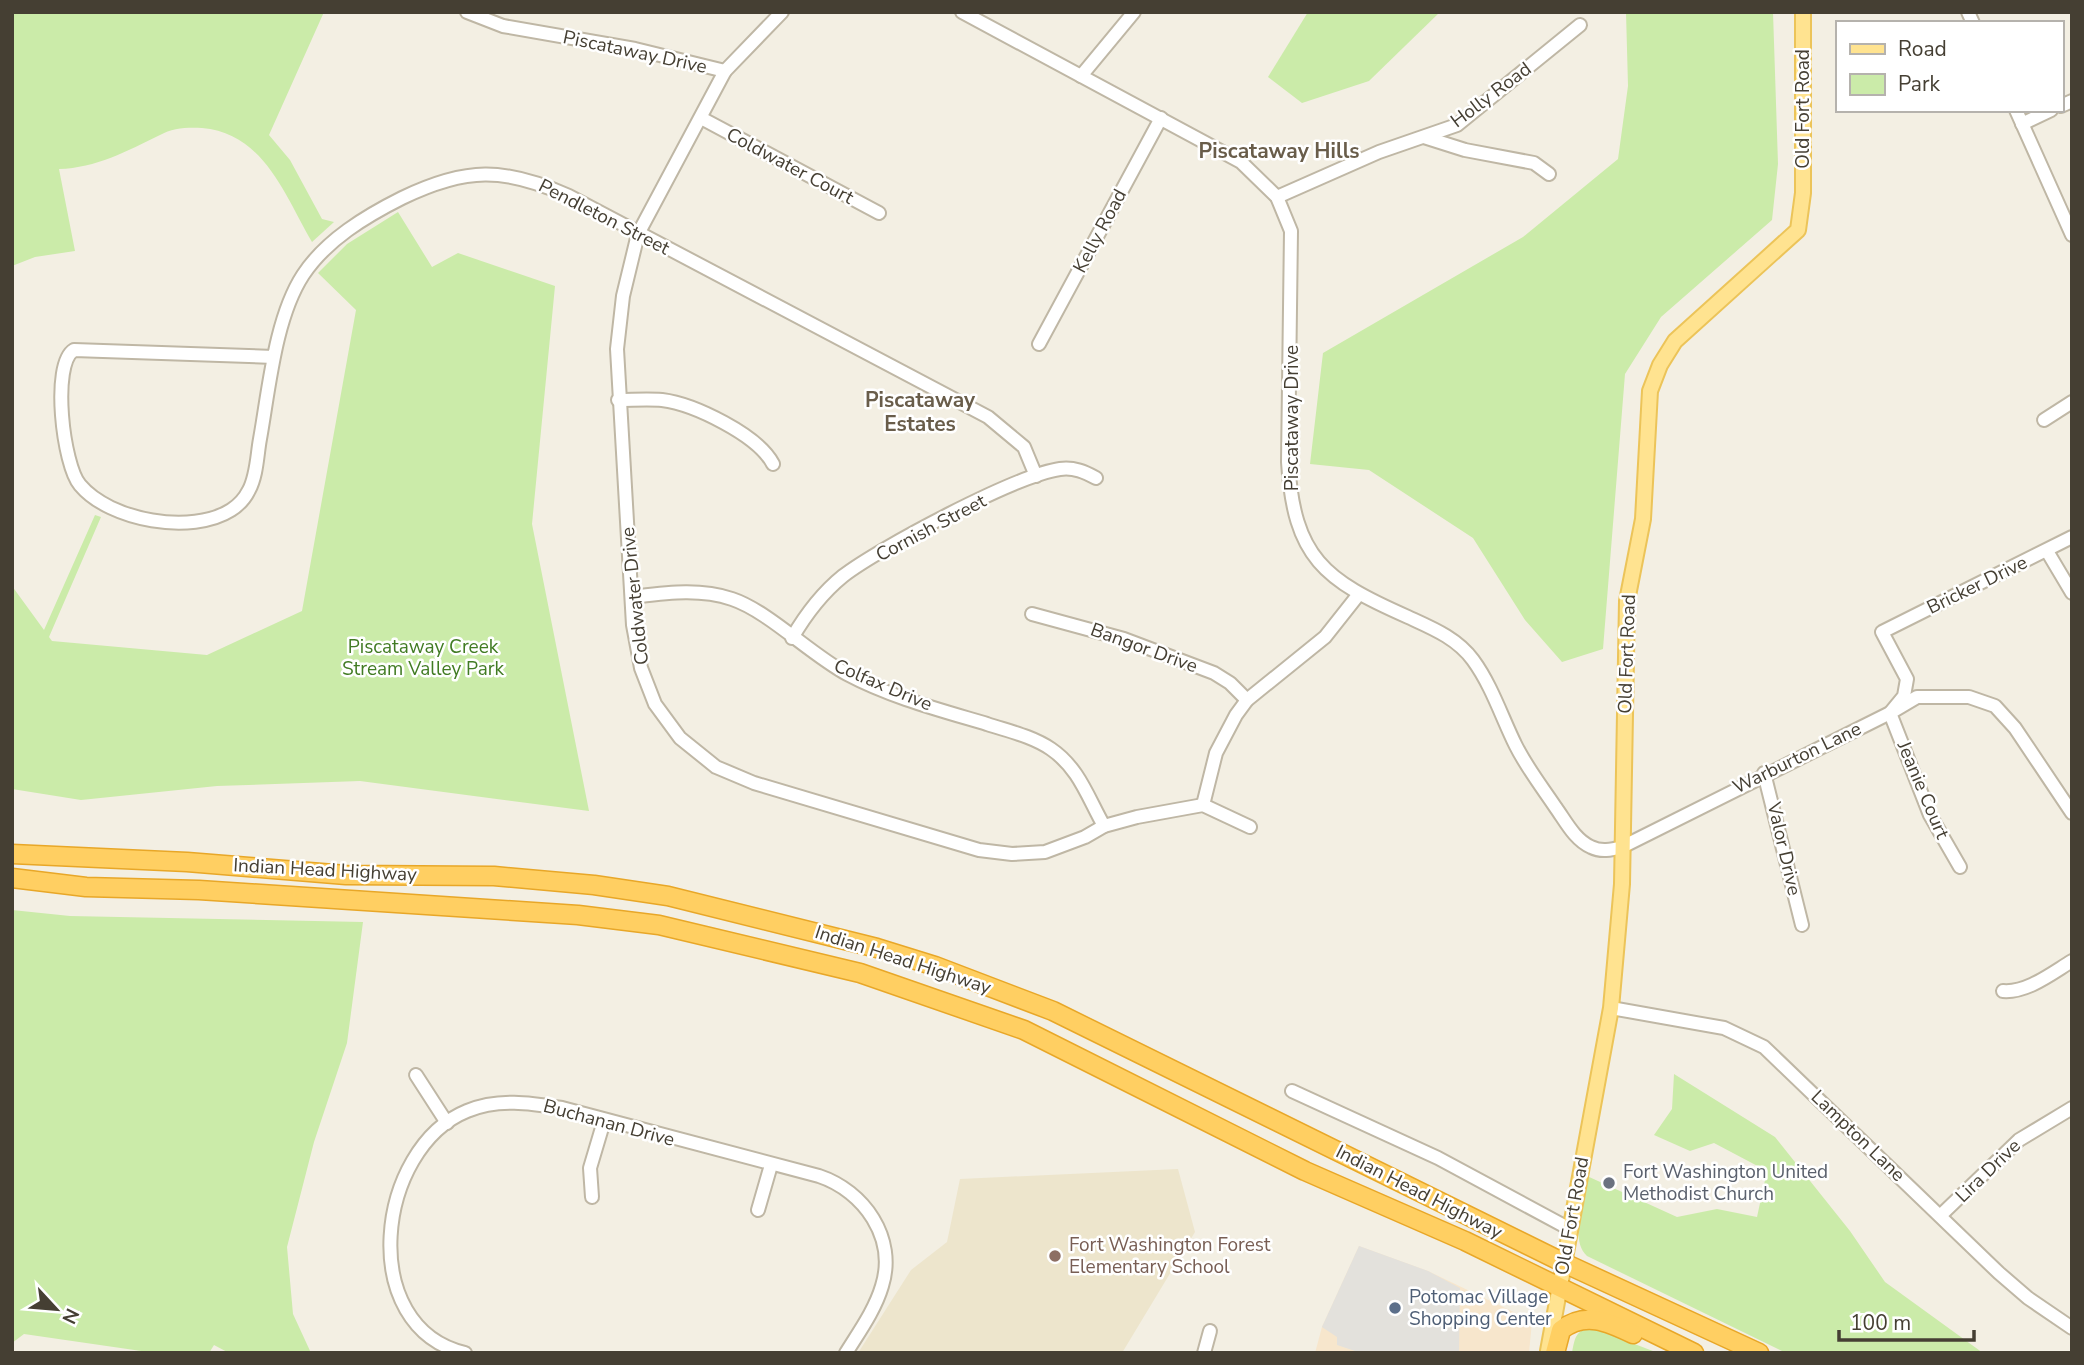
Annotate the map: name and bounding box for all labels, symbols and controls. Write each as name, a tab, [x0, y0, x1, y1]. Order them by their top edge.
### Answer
legend	[1836, 21, 2063, 112]
street label: Piscataway Drive	[561, 24, 709, 80]
text: Road	[1898, 35, 1947, 63]
street label: Old Fort Road	[1790, 49, 1816, 169]
street label: Holly Road	[1445, 56, 1537, 134]
text: Park	[1898, 70, 1940, 98]
street label: Coldwater Court	[722, 121, 859, 211]
district label: Piscataway Hills	[1198, 137, 1360, 165]
street label: Pendleton Street	[534, 173, 674, 261]
street label: Kelly Road	[1067, 184, 1133, 278]
street label: Piscataway Drive	[1279, 345, 1305, 491]
district label: Piscataway Estates	[865, 386, 976, 438]
street label: Cornish Street	[871, 488, 991, 568]
street label: Coldwater Drive	[615, 526, 655, 666]
street label: Bricker Drive	[1922, 549, 2032, 621]
street label: Old Fort Road	[1612, 594, 1642, 714]
street label: Bangor Drive	[1087, 617, 1201, 679]
park label: Piscataway Creek Stream Valley Park	[342, 634, 505, 682]
street label: Colfax Drive	[830, 653, 936, 717]
street label: Warburton Lane	[1728, 716, 1866, 800]
street label: Jeanie Court	[1890, 736, 1955, 843]
street label: Valor Drive	[1760, 799, 1807, 898]
street label: Indian Head Highway	[233, 852, 418, 888]
street label: Indian Head Highway	[812, 919, 995, 1001]
street label: Lampton Lane	[1805, 1084, 1911, 1188]
street label: Buchanan Drive	[541, 1093, 677, 1153]
street label: Lira Drive	[1950, 1133, 2026, 1209]
street label: Indian Head Highway	[1331, 1139, 1507, 1245]
street label: Old Fort Road	[1549, 1155, 1595, 1277]
place label: Fort Washington United Methodist Church	[1623, 1159, 1828, 1207]
marker: Fort Washington United Methodist Church	[1601, 1175, 1617, 1191]
place label: Fort Washington Forest Elementary School	[1069, 1232, 1271, 1280]
marker: Fort Washington Forest Elementary School	[1047, 1248, 1063, 1264]
north arrow	[21, 1274, 91, 1344]
place label: Potomac Village Shopping Center	[1409, 1284, 1552, 1332]
scale bar	[1839, 1298, 1974, 1342]
marker: Potomac Village Shopping Center	[1387, 1300, 1403, 1316]
text: N	[56, 1304, 85, 1328]
text: 100 m	[1850, 1309, 1911, 1337]

